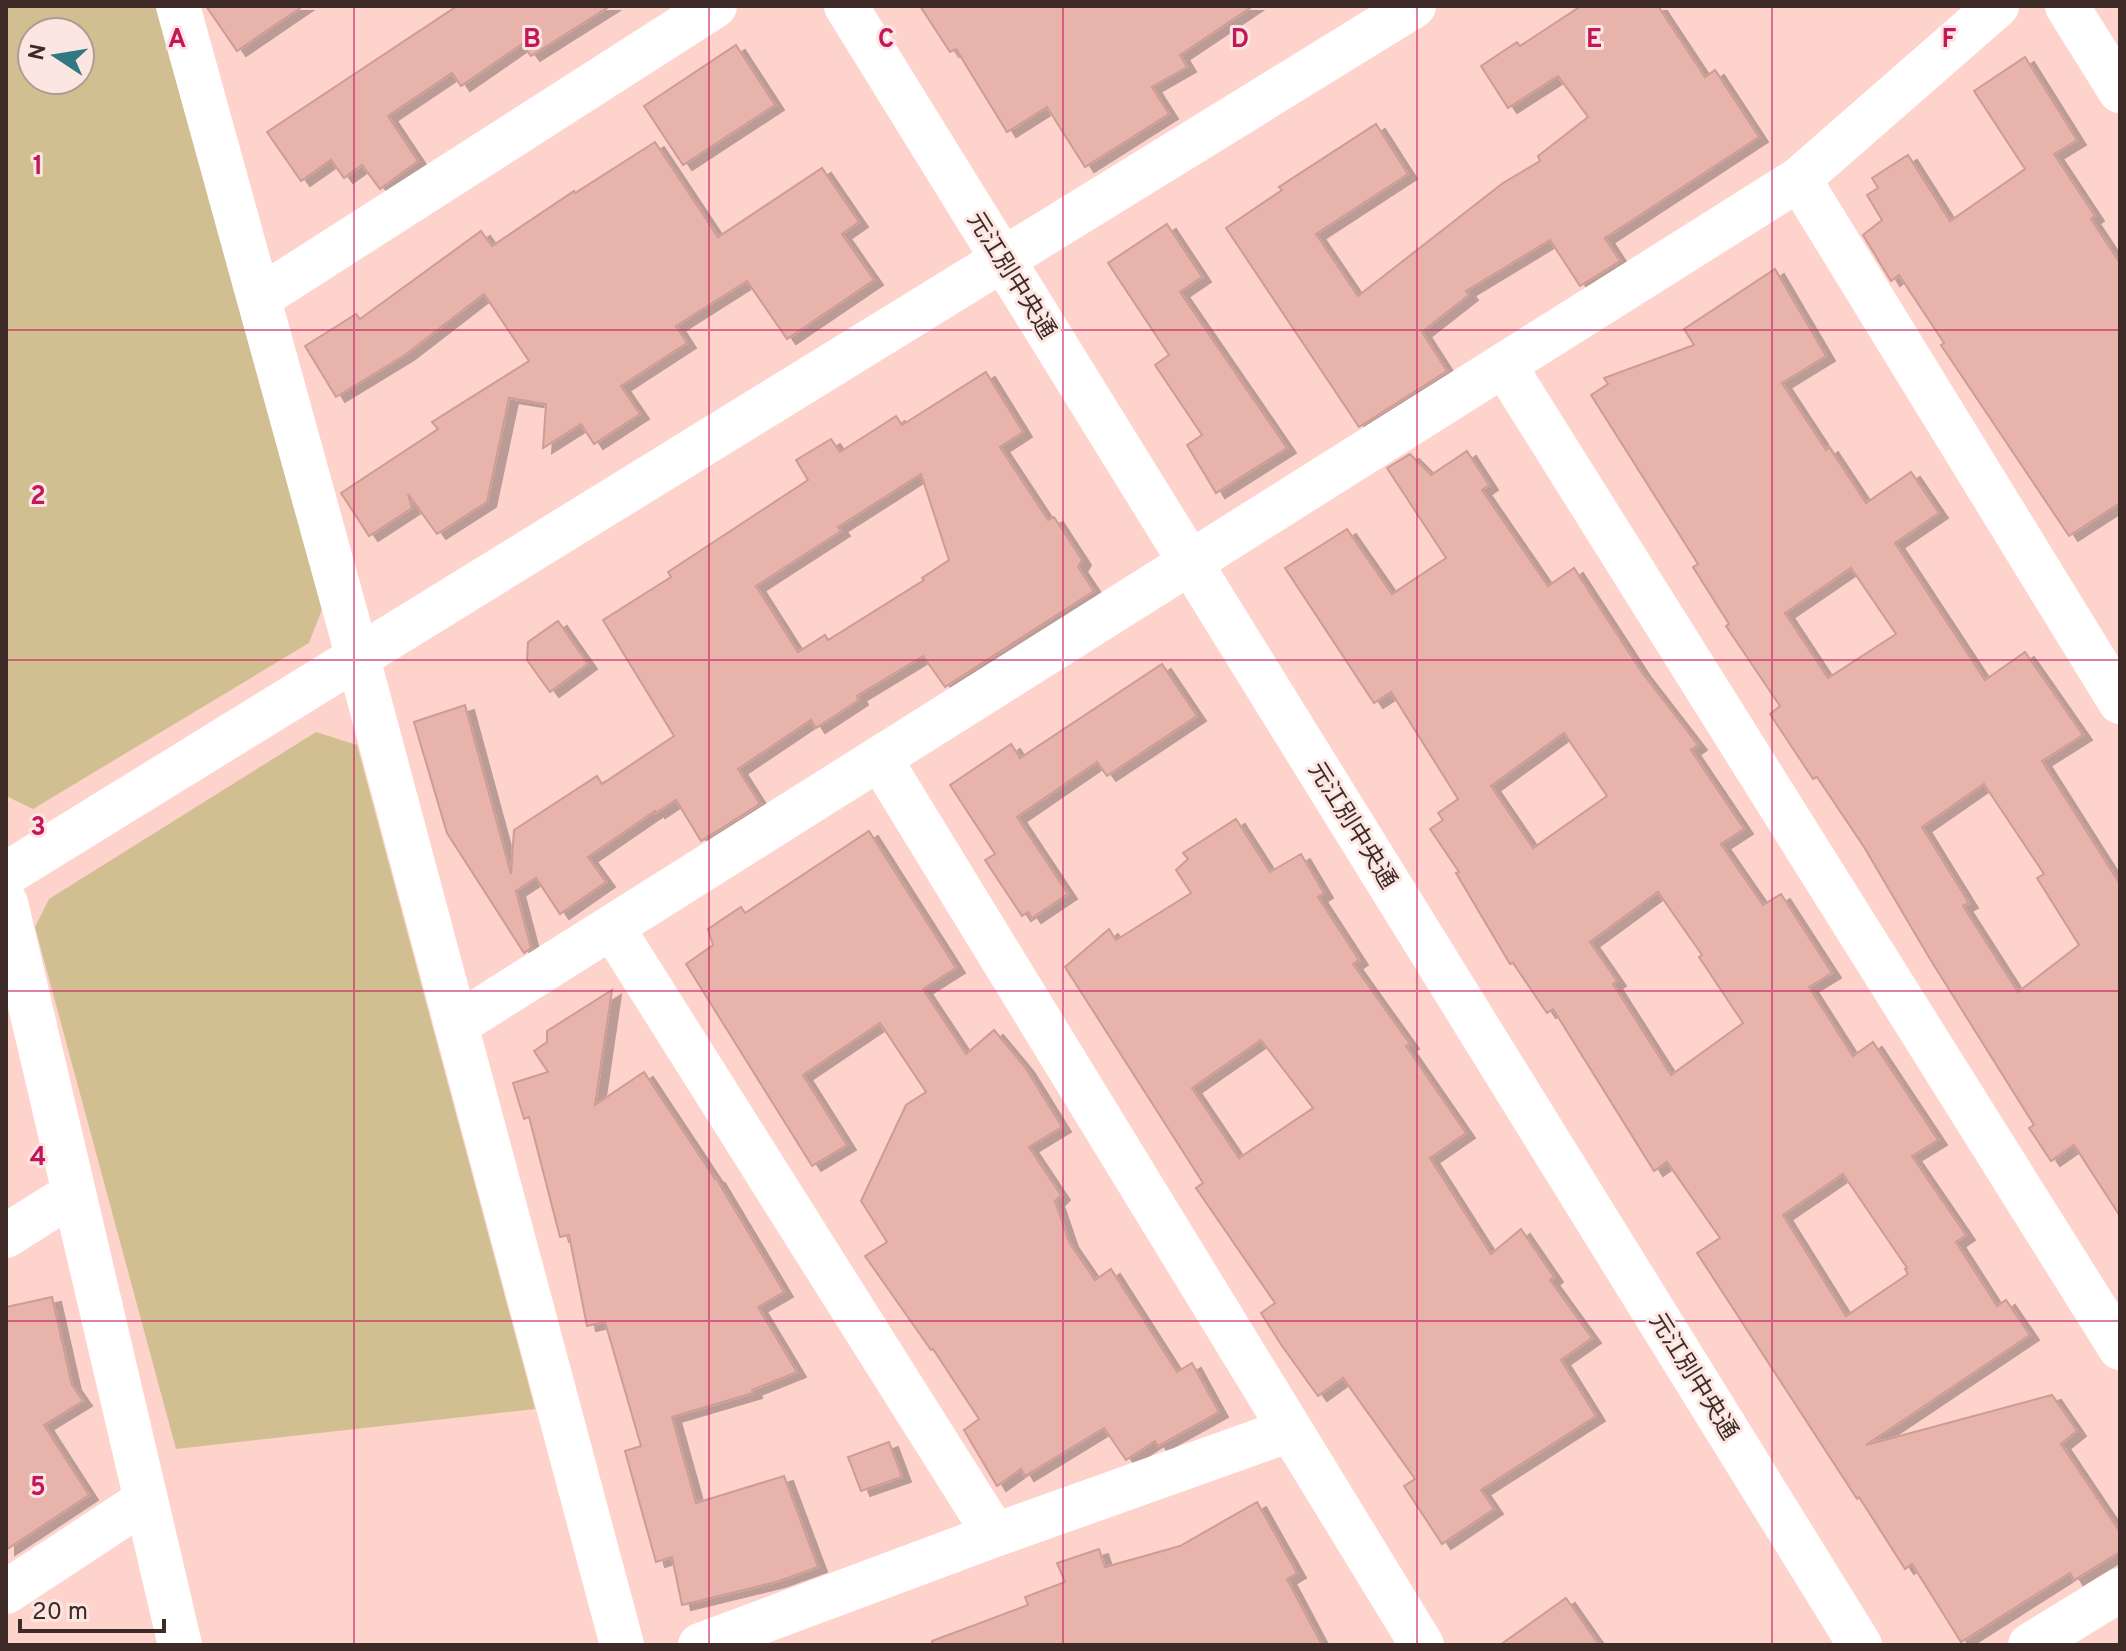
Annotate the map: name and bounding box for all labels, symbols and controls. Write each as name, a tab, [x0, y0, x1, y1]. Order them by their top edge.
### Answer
north arrow	[16, 16, 96, 96]
text: A	[168, 24, 186, 57]
text: B	[523, 24, 541, 57]
text: C	[878, 24, 894, 57]
text: D	[1231, 24, 1249, 57]
text: E	[1586, 24, 1602, 57]
text: F	[1942, 24, 1957, 57]
text: N	[24, 42, 54, 63]
text: 1	[33, 151, 43, 184]
street label: 元江別中央通	[959, 207, 1061, 345]
text: 2	[30, 481, 46, 514]
street label: 元江別中央通	[1300, 757, 1402, 895]
text: 3	[30, 812, 46, 845]
text: 4	[30, 1142, 46, 1175]
street label: 元江別中央通	[1641, 1308, 1743, 1446]
text: 5	[30, 1472, 46, 1505]
scale bar	[20, 1583, 164, 1633]
text: 20 m	[32, 1598, 88, 1628]

